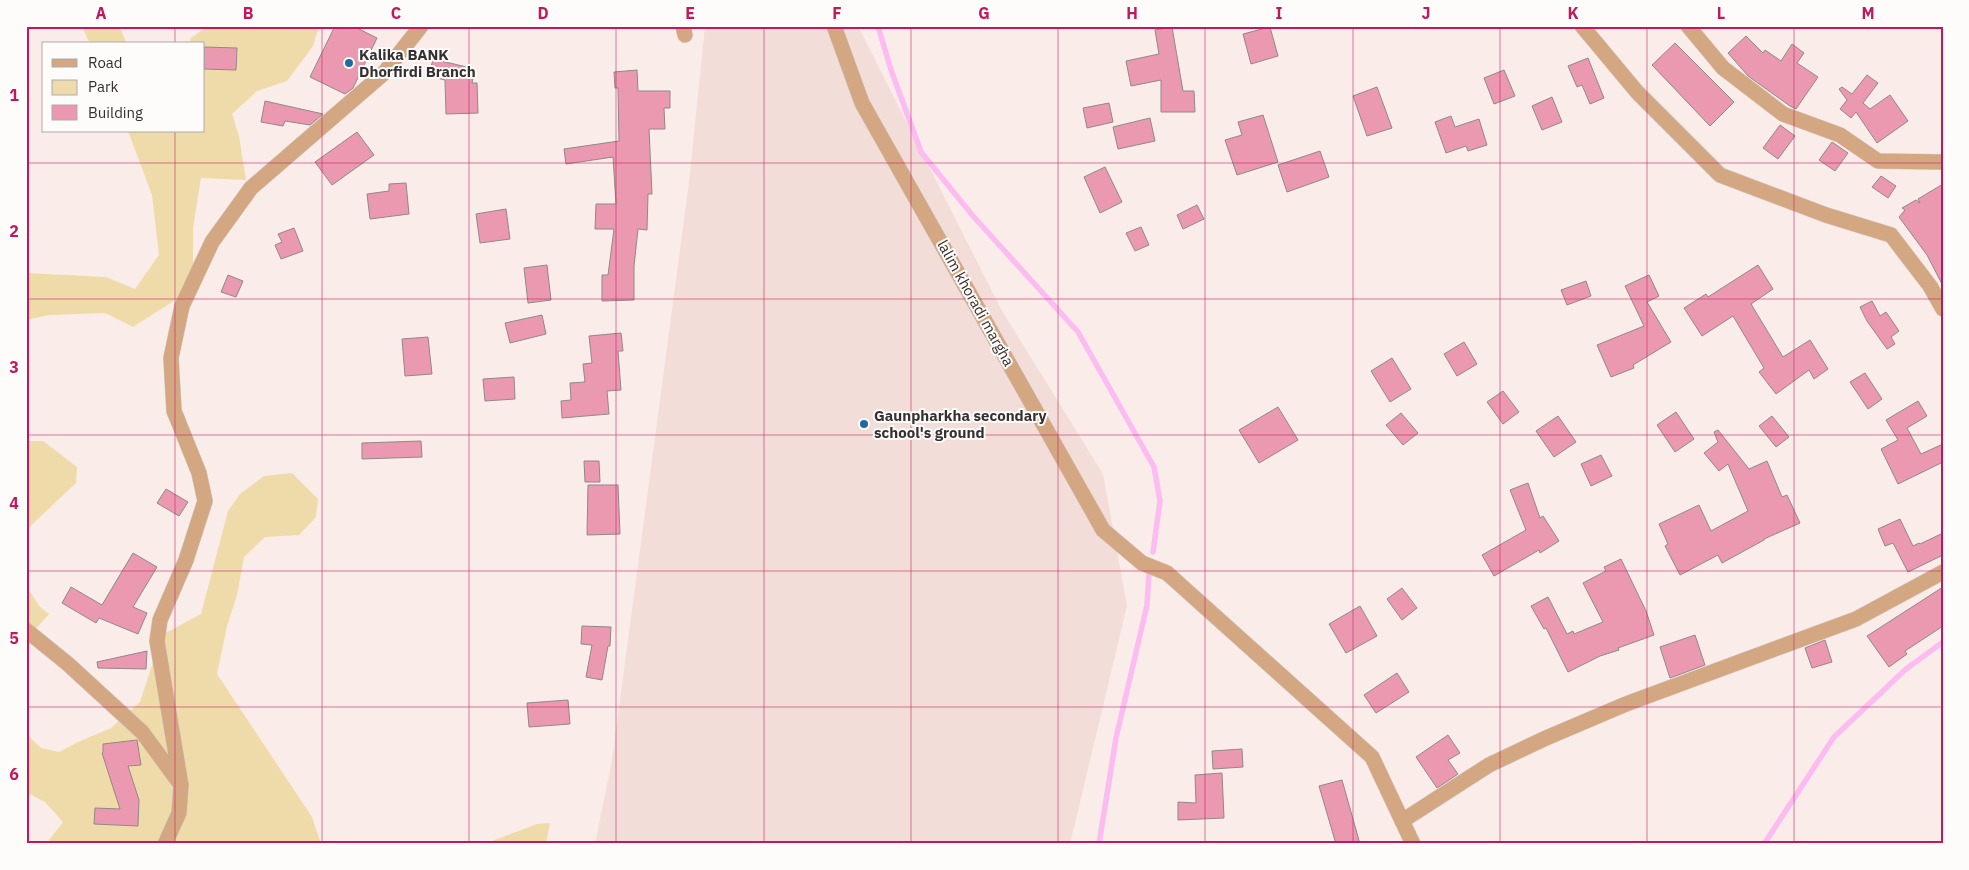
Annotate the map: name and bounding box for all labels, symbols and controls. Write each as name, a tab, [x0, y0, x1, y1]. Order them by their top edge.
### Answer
text: A	[96, 3, 107, 23]
text: B	[243, 3, 254, 23]
text: C	[391, 3, 401, 23]
text: D	[537, 3, 549, 23]
text: E	[685, 3, 695, 23]
text: F	[832, 3, 842, 23]
text: G	[978, 3, 990, 23]
text: H	[1126, 3, 1138, 23]
text: I	[1276, 3, 1283, 23]
text: J	[1422, 3, 1430, 23]
text: K	[1567, 3, 1579, 23]
text: L	[1717, 3, 1725, 23]
text: M	[1861, 3, 1875, 23]
legend	[42, 42, 205, 132]
place label: Kalika BANK Dhorfirdi Branch	[359, 45, 476, 81]
text: Road	[88, 53, 123, 72]
marker: Kalika BANK Dhorfirdi Branch	[343, 57, 355, 69]
text: Park	[88, 77, 118, 96]
text: 1	[9, 85, 19, 105]
text: Building	[88, 103, 143, 122]
text: 2	[9, 221, 19, 241]
street label: lalim khoradi margha	[933, 236, 1019, 370]
text: 3	[9, 357, 19, 377]
place label: Gaunpharkha secondary school's ground	[874, 406, 1046, 442]
marker: Gaunpharkha secondary school's ground	[858, 418, 870, 430]
text: 4	[9, 493, 19, 513]
text: 5	[9, 628, 19, 648]
text: 6	[9, 764, 19, 784]

